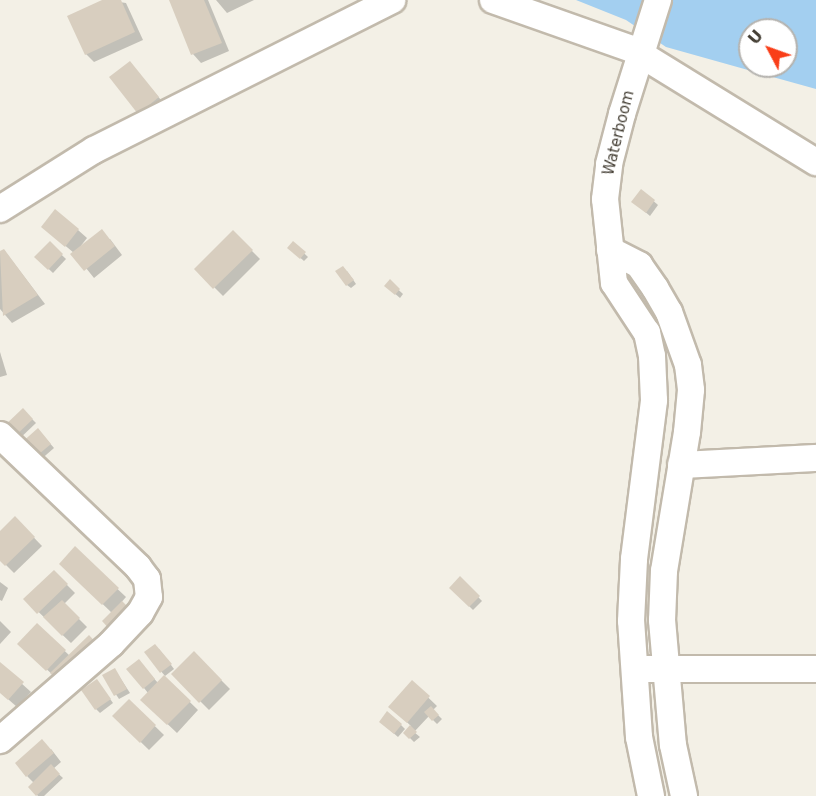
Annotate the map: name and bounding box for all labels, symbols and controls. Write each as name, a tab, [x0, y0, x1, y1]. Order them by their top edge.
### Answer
north arrow	[738, 18, 798, 78]
text: U	[744, 26, 767, 48]
street label: Waterboom	[600, 89, 638, 177]

